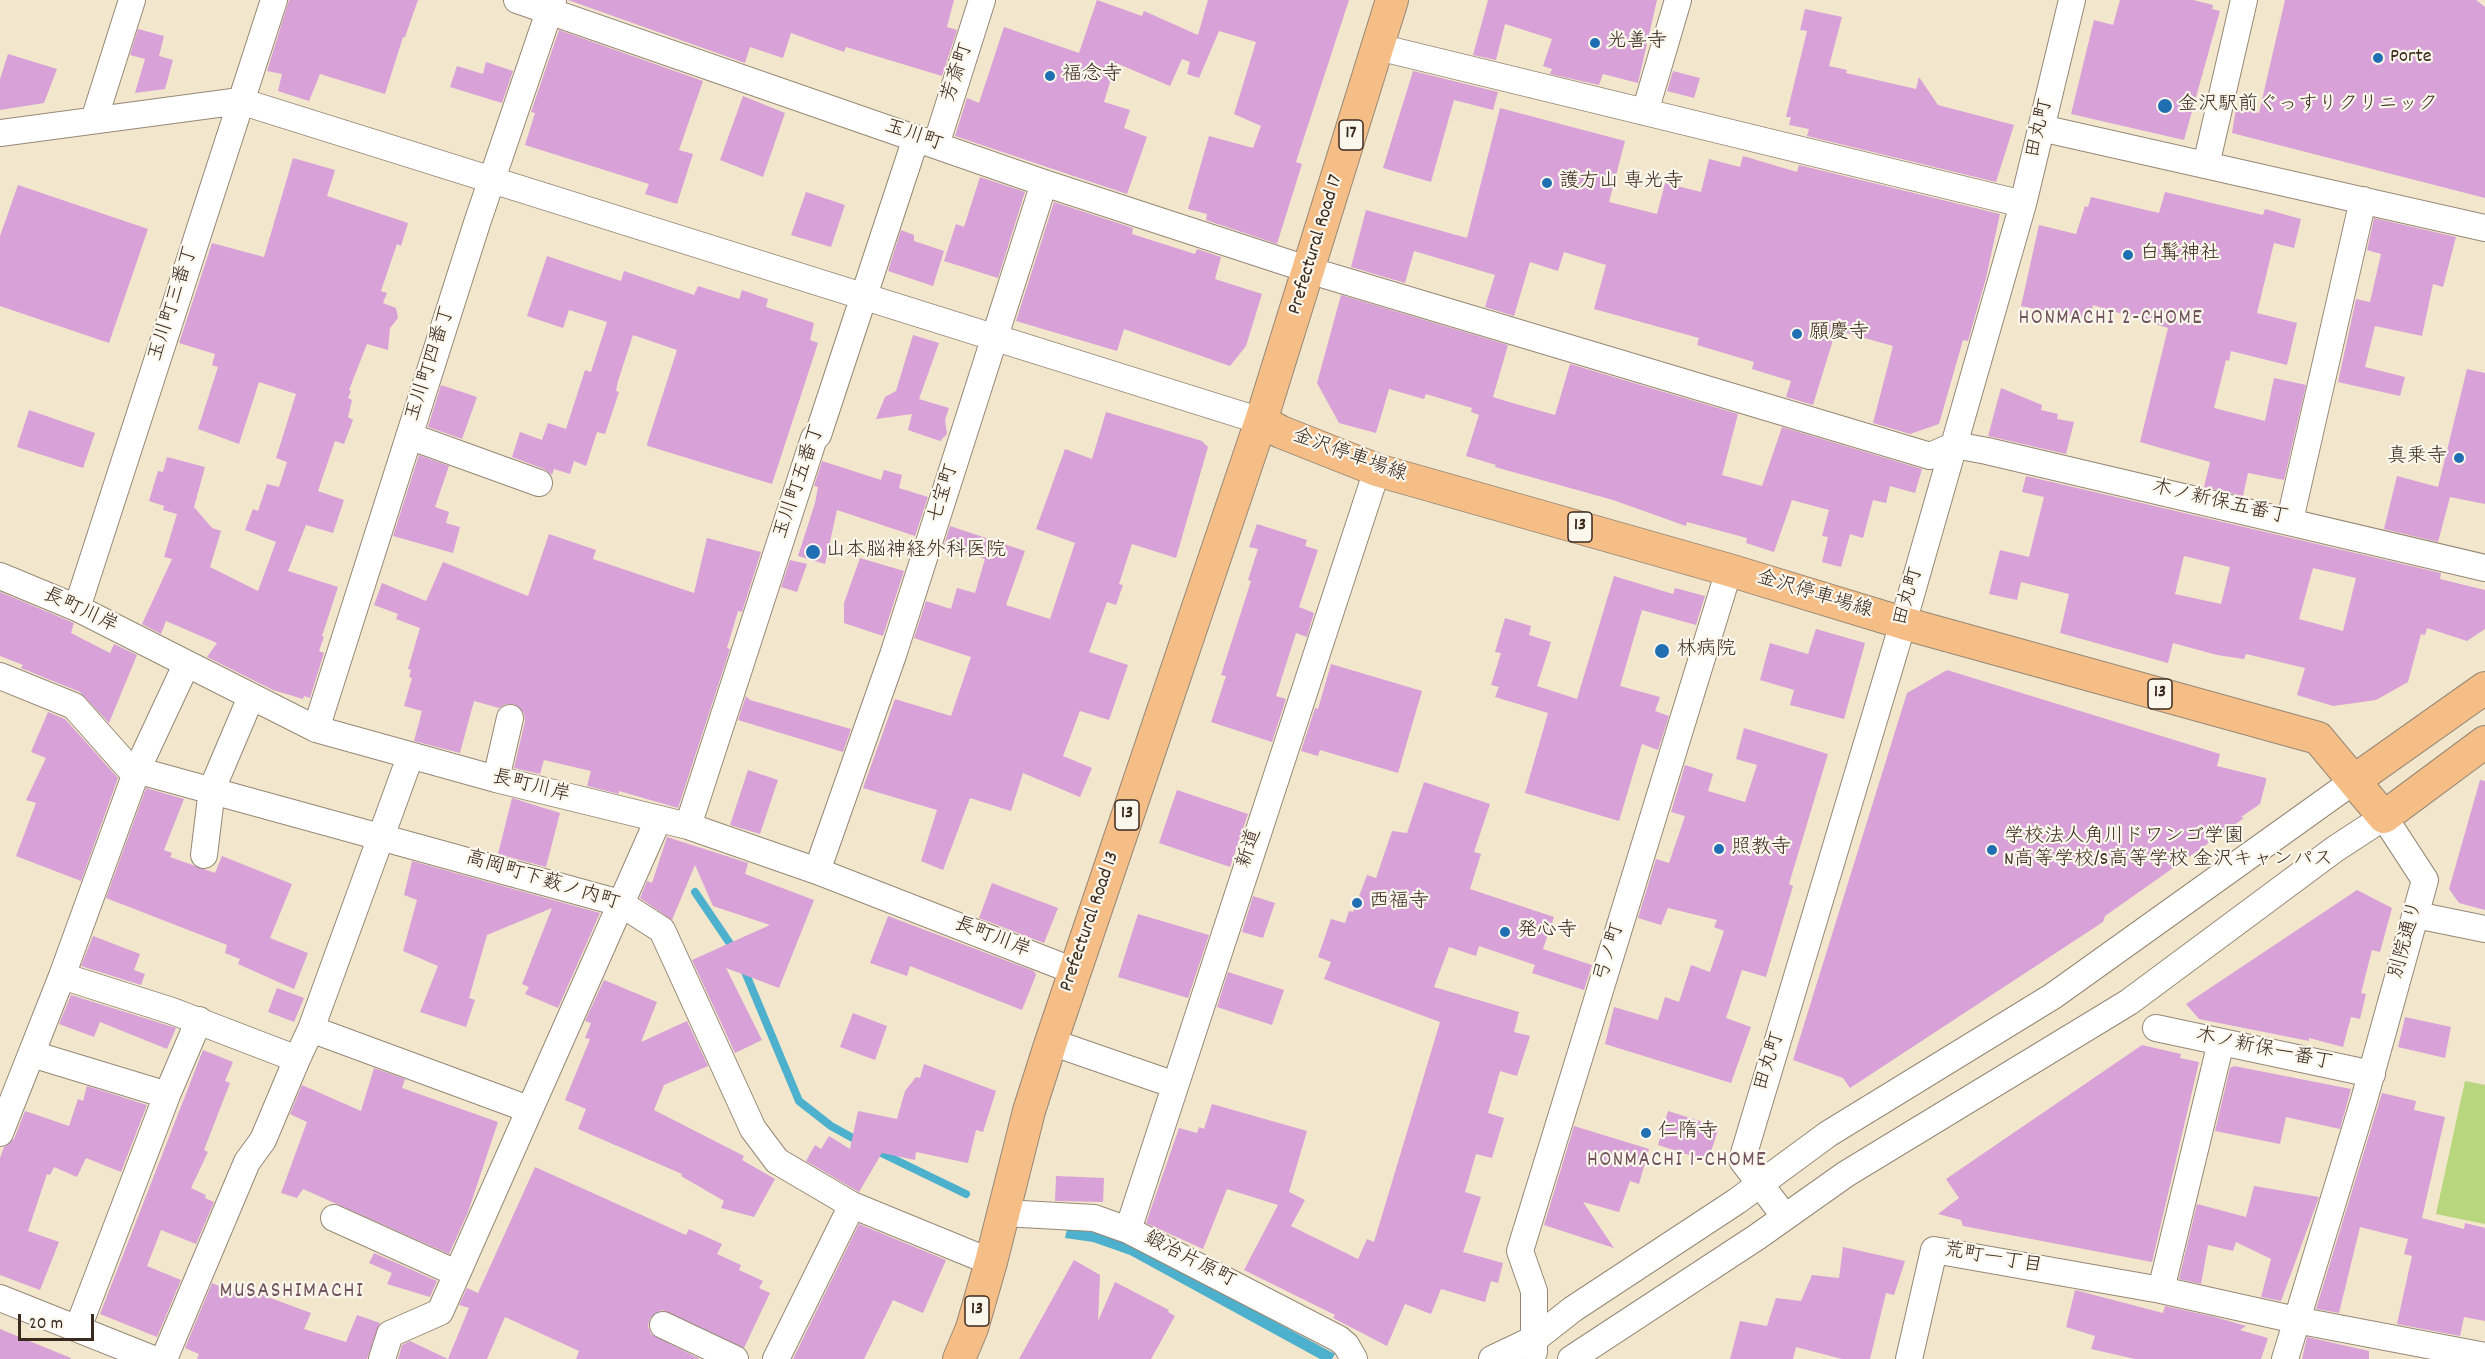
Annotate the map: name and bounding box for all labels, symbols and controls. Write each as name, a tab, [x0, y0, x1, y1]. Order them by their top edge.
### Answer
place label: 光善寺	[1607, 31, 1667, 55]
marker: 光善寺	[1588, 36, 1602, 50]
street label: 芳斎町	[938, 41, 980, 105]
place label: Porte	[2390, 46, 2432, 70]
marker: Porte	[2371, 51, 2385, 65]
place label: 福念寺	[1062, 64, 1122, 88]
marker: 福念寺	[1043, 69, 1057, 83]
place label: 金沢駅前ぐっすりクリニック	[2178, 94, 2438, 118]
street label: 田丸町	[2023, 97, 2059, 161]
marker: 金沢駅前ぐっすりクリニック	[2156, 97, 2174, 115]
street label: 玉川町	[881, 116, 945, 158]
road number: 17	[1339, 120, 1363, 150]
place label: 護方山 専光寺	[1559, 171, 1684, 195]
street label: Prefectural Road 17	[1284, 172, 1350, 318]
marker: 護方山 専光寺	[1540, 176, 1554, 190]
street label: 玉川町三番丁	[145, 243, 205, 365]
place label: 白髯神社	[2140, 243, 2220, 267]
marker: 白髯神社	[2121, 248, 2135, 262]
street label: 玉川町四番丁	[402, 303, 462, 425]
district label: HONMACHI 2-CHOME	[2019, 307, 2203, 333]
place label: 願慶寺	[1809, 322, 1869, 346]
marker: 願慶寺	[1790, 327, 1804, 341]
street label: 玉川町五番丁	[770, 421, 832, 543]
street label: 金沢停車場線	[1289, 425, 1409, 489]
place label: 真乗寺	[2387, 446, 2447, 470]
marker: 真乗寺	[2452, 451, 2466, 465]
street label: 七宝町	[925, 462, 965, 526]
street label: 木ノ新保五番丁	[2149, 477, 2291, 531]
road number: 13	[1568, 512, 1592, 542]
place label: 山本脳神経外科医院	[826, 540, 1006, 564]
marker: 山本脳神経外科医院	[804, 543, 822, 561]
street label: 田丸町	[1890, 565, 1930, 629]
street label: 金沢停車場線	[1753, 567, 1875, 625]
street label: 長町川岸	[39, 584, 121, 640]
place label: 林病院	[1676, 639, 1736, 663]
marker: 林病院	[1653, 642, 1671, 660]
road number: 13	[2148, 679, 2172, 709]
street label: 長町川岸	[489, 767, 573, 809]
road number: 13	[1115, 800, 1139, 830]
street label: 新道	[1233, 826, 1269, 872]
place label: 学校法人角川ドワンゴ学園 N高等学校/S高等学校 金沢キャンパス	[2004, 826, 2333, 873]
place label: 照教寺	[1731, 837, 1791, 861]
marker: 照教寺	[1712, 842, 1726, 856]
marker: 学校法人角川ドワンゴ学園 N高等学校/S高等学校 金沢キャンパス	[1985, 843, 1999, 857]
street label: 高岡町下薮ノ内町	[462, 847, 622, 917]
street label: Prefectural Road 13	[1056, 849, 1126, 995]
place label: 西福寺	[1369, 891, 1429, 915]
marker: 西福寺	[1350, 896, 1364, 910]
street label: 別院通り	[2386, 898, 2430, 982]
street label: 長町川岸	[950, 913, 1034, 965]
place label: 発心寺	[1517, 920, 1577, 944]
street label: 弓ノ町	[1591, 921, 1631, 985]
marker: 発心寺	[1498, 925, 1512, 939]
street label: 木ノ新保一番丁	[2193, 1025, 2335, 1077]
street label: 田丸町	[1751, 1030, 1791, 1094]
place label: 仁隋寺	[1658, 1121, 1718, 1145]
marker: 仁隋寺	[1639, 1126, 1653, 1140]
district label: HONMACHI 1-CHOME	[1587, 1149, 1767, 1175]
street label: 鍛冶片原町	[1139, 1228, 1239, 1294]
street label: 荒町一丁目	[1942, 1239, 2044, 1281]
district label: MUSASHIMACHI	[220, 1280, 364, 1306]
road number: 13	[965, 1296, 989, 1326]
scale bar	[21, 1302, 98, 1340]
text: 20 m	[29, 1312, 63, 1337]

